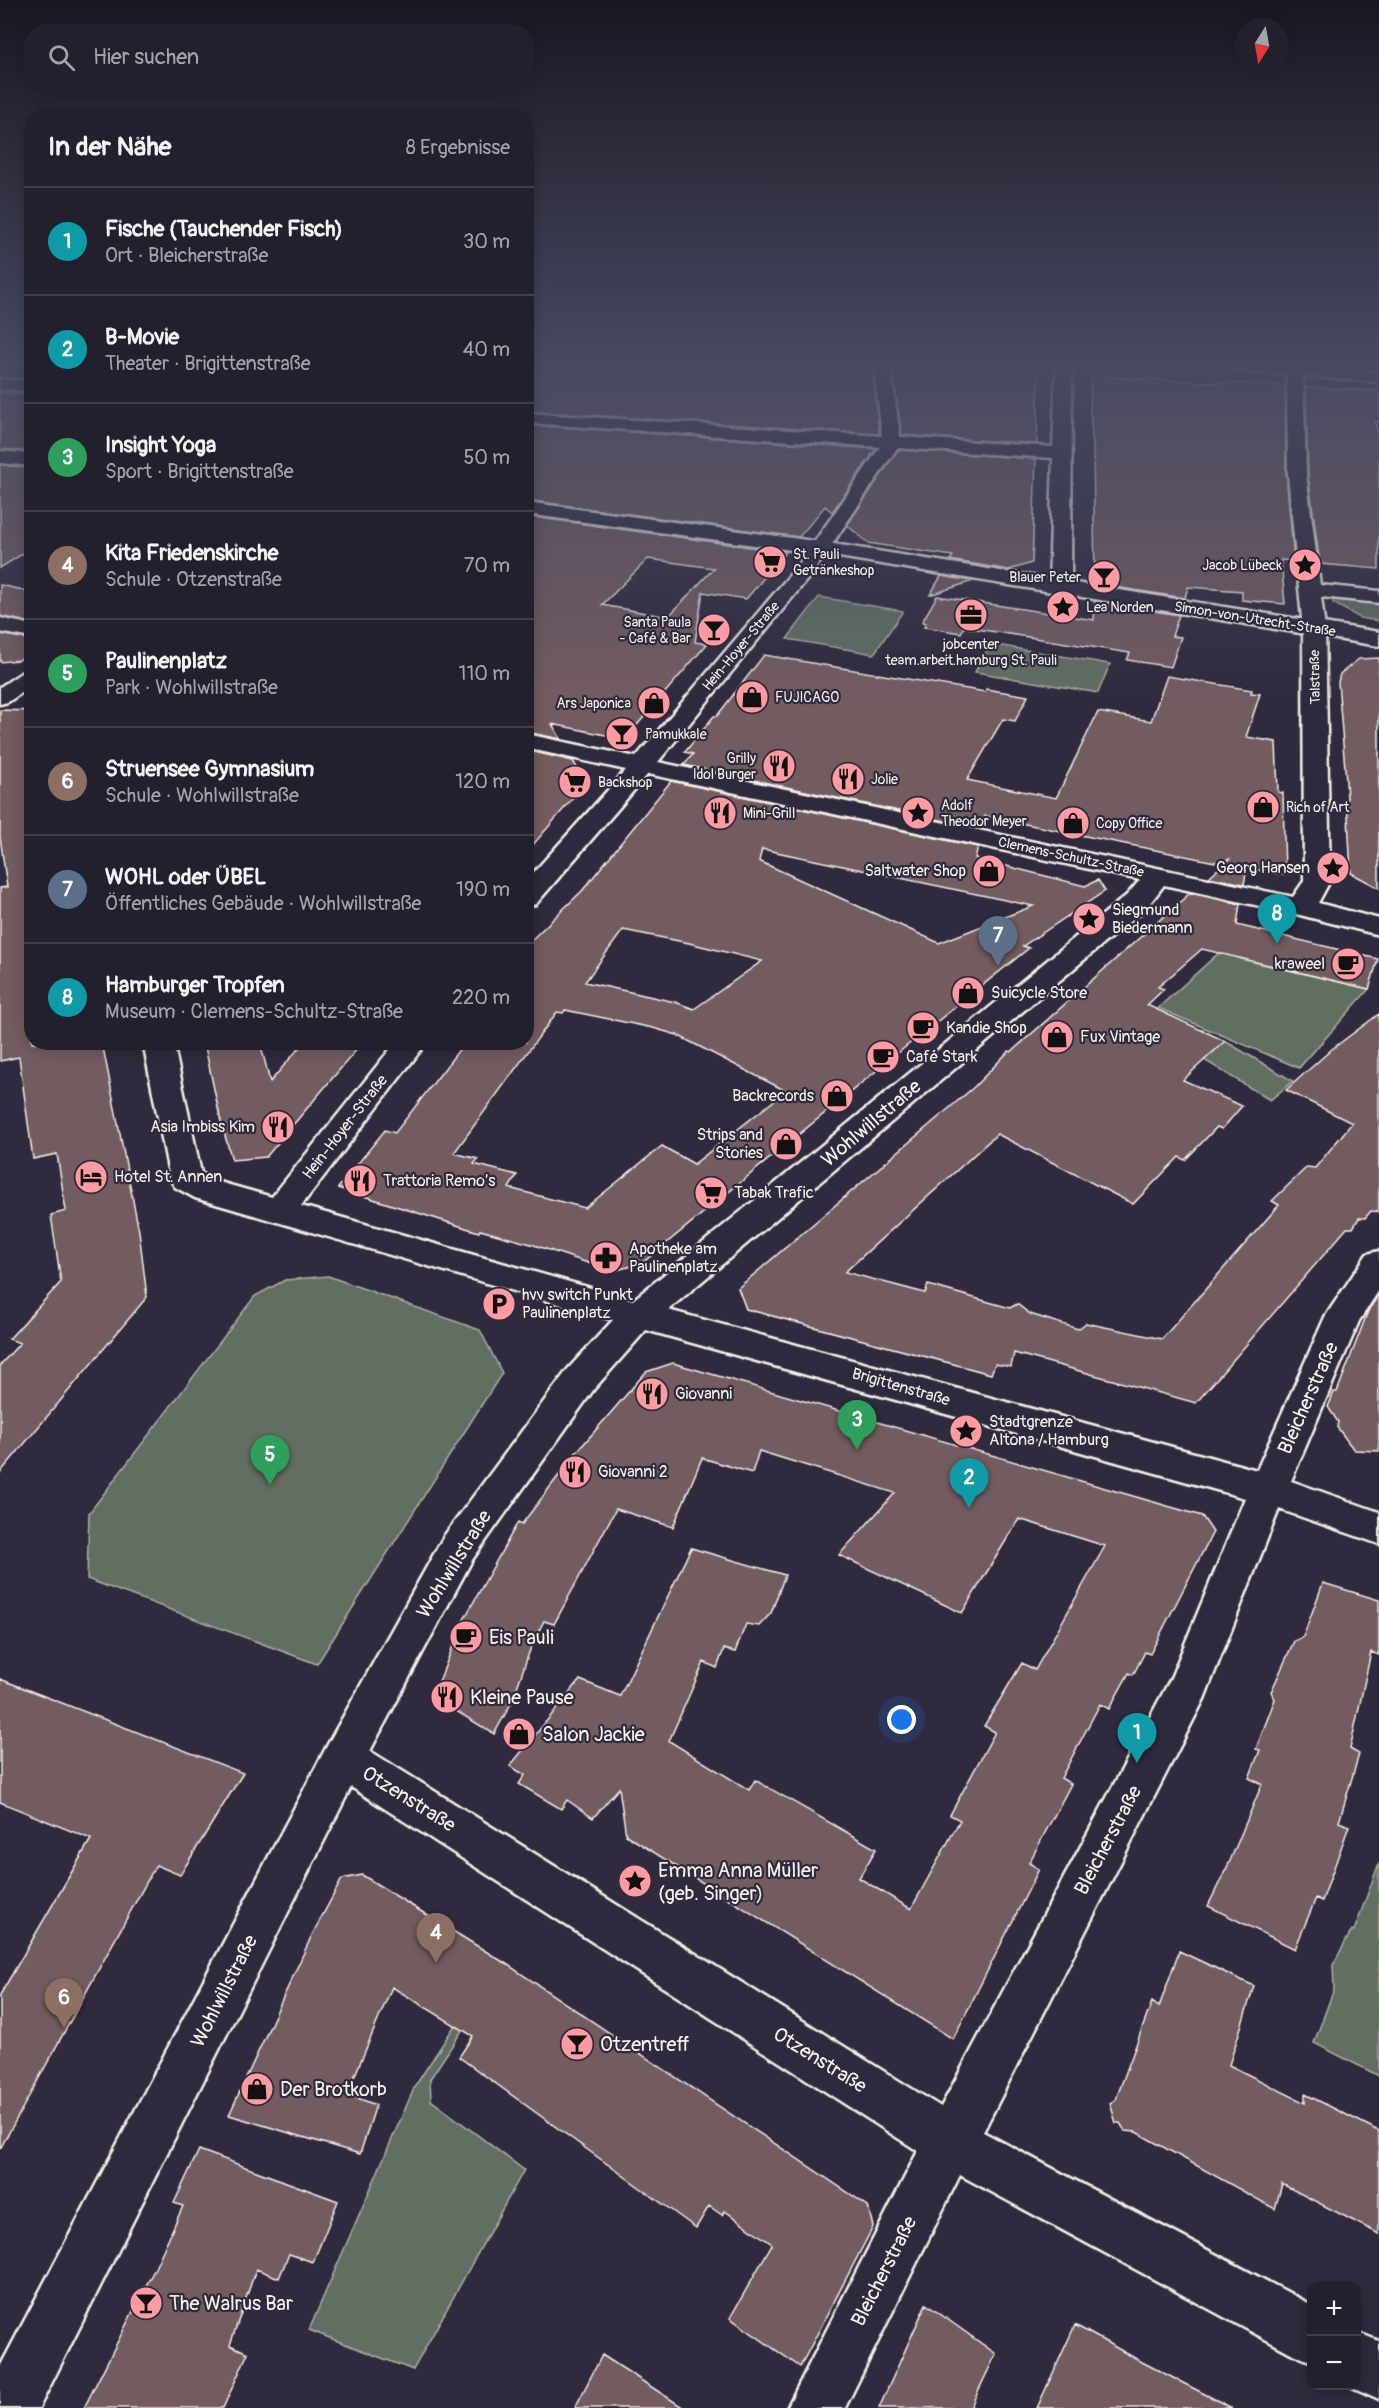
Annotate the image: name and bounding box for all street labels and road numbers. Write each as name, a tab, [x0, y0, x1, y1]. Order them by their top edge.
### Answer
street label: Hein-Hoyer-Straße	[699, 598, 783, 694]
street label: Simon-von-Utrecht-Straße	[1173, 598, 1337, 640]
street label: Talstraße	[1306, 649, 1324, 705]
street label: Clemens-Schultz-Straße	[997, 833, 1146, 881]
street label: Hein-Hoyer-Straße	[298, 1071, 392, 1183]
street label: Wohlwillstraße	[816, 1074, 926, 1172]
street label: Bleicherstraße	[1272, 1338, 1344, 1458]
street label: Brigittenstraße	[850, 1363, 952, 1411]
street label: Wohlwillstraße	[411, 1505, 497, 1623]
street label: Otzenstraße	[358, 1760, 461, 1838]
street label: Bleicherstraße	[1069, 1781, 1147, 1899]
street label: Wohlwillstraße	[185, 1931, 263, 2051]
street label: Otzenstraße	[769, 2021, 872, 2099]
street label: Bleicherstraße	[846, 2212, 922, 2330]

